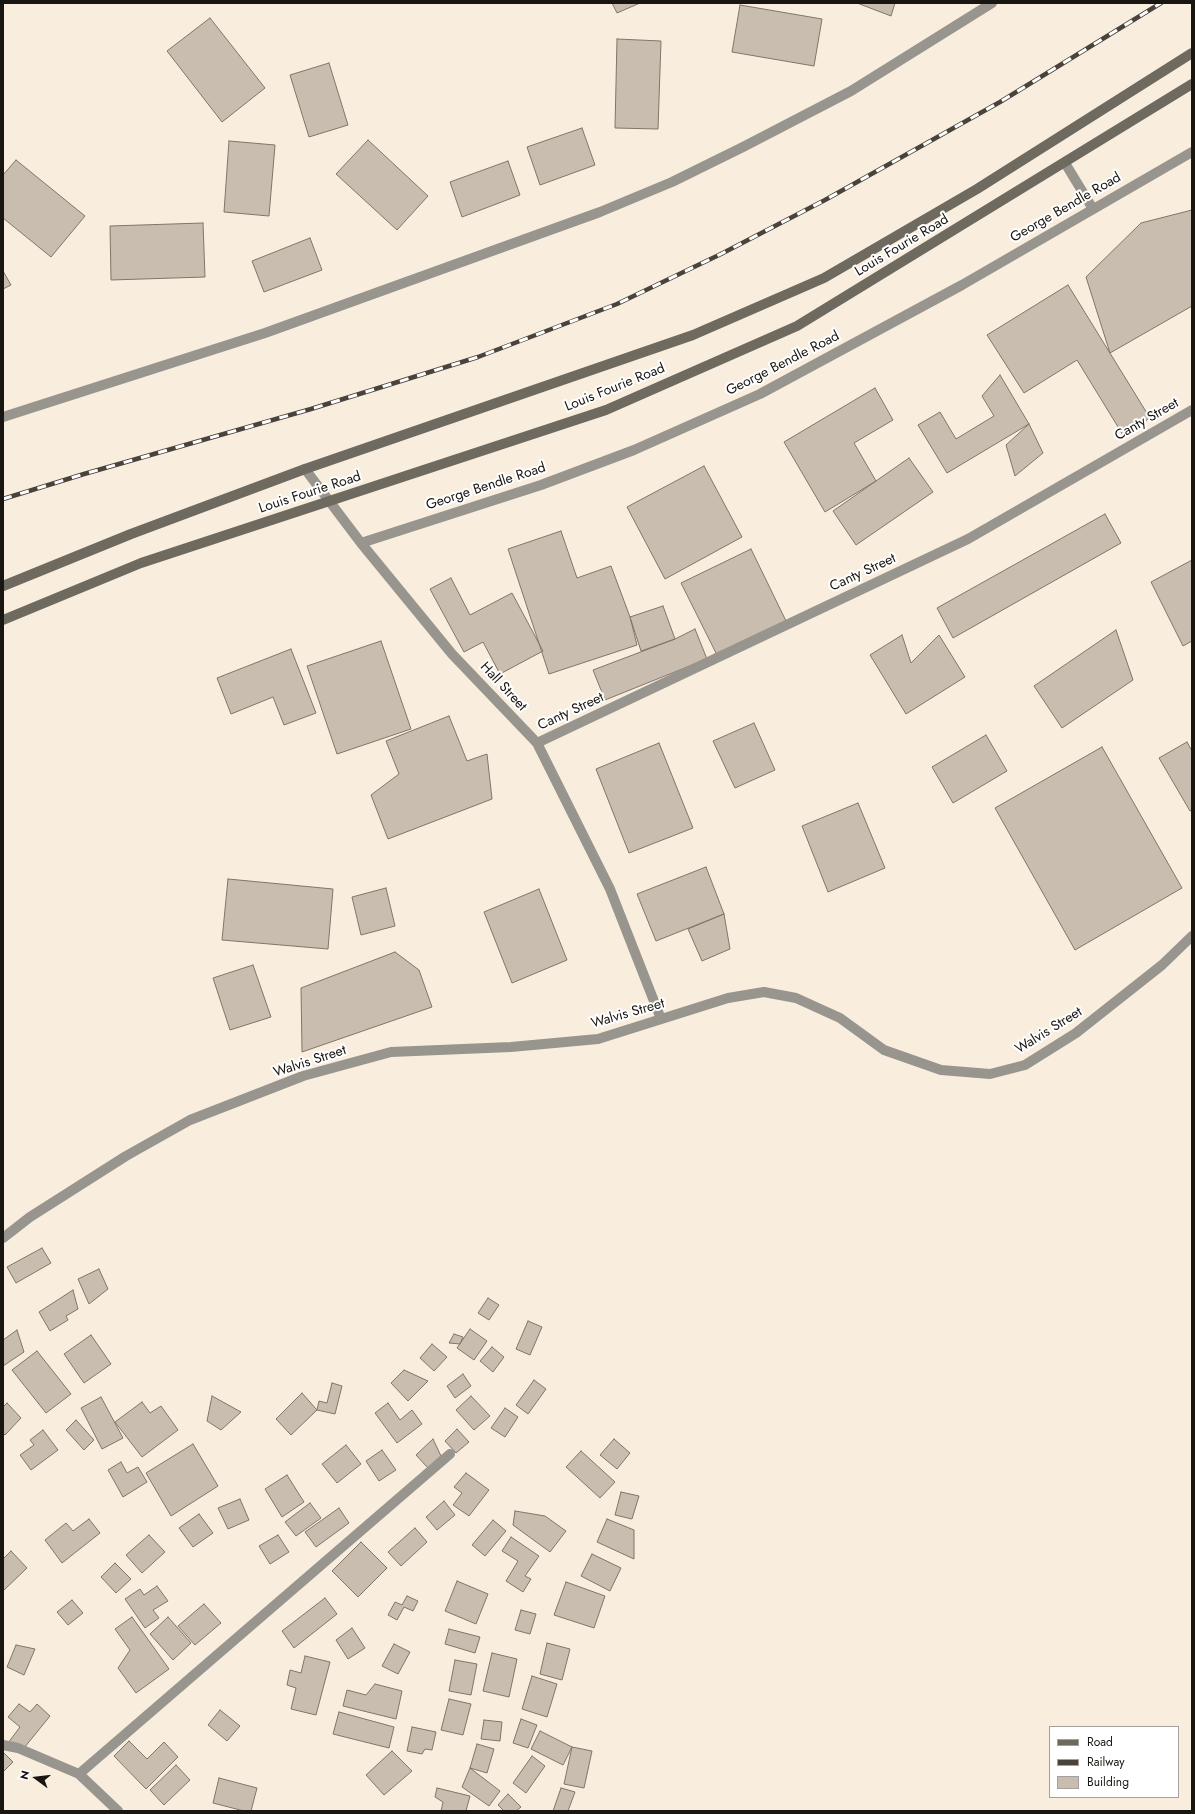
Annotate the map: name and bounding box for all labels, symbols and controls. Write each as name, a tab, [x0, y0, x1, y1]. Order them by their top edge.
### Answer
street label: George Bendle Road	[1008, 170, 1124, 246]
street label: Louis Fourie Road	[852, 211, 952, 281]
street label: George Bendle Road	[724, 328, 842, 400]
street label: Louis Fourie Road	[563, 360, 667, 416]
street label: Canty Street	[1112, 395, 1182, 445]
street label: George Bendle Road	[424, 460, 548, 514]
street label: Louis Fourie Road	[257, 469, 363, 517]
street label: Canty Street	[827, 550, 899, 596]
street label: Hall Street	[476, 659, 530, 715]
street label: Canty Street	[535, 689, 607, 735]
street label: Walvis Street	[589, 996, 667, 1032]
street label: Walvis Street	[1013, 1004, 1085, 1058]
street label: Walvis Street	[272, 1042, 348, 1082]
legend	[1049, 1726, 1179, 1798]
text: Road	[1087, 1733, 1113, 1751]
text: Railway	[1087, 1753, 1125, 1771]
north arrow	[16, 1758, 56, 1798]
text: N	[16, 1769, 33, 1781]
text: Building	[1087, 1773, 1129, 1791]

